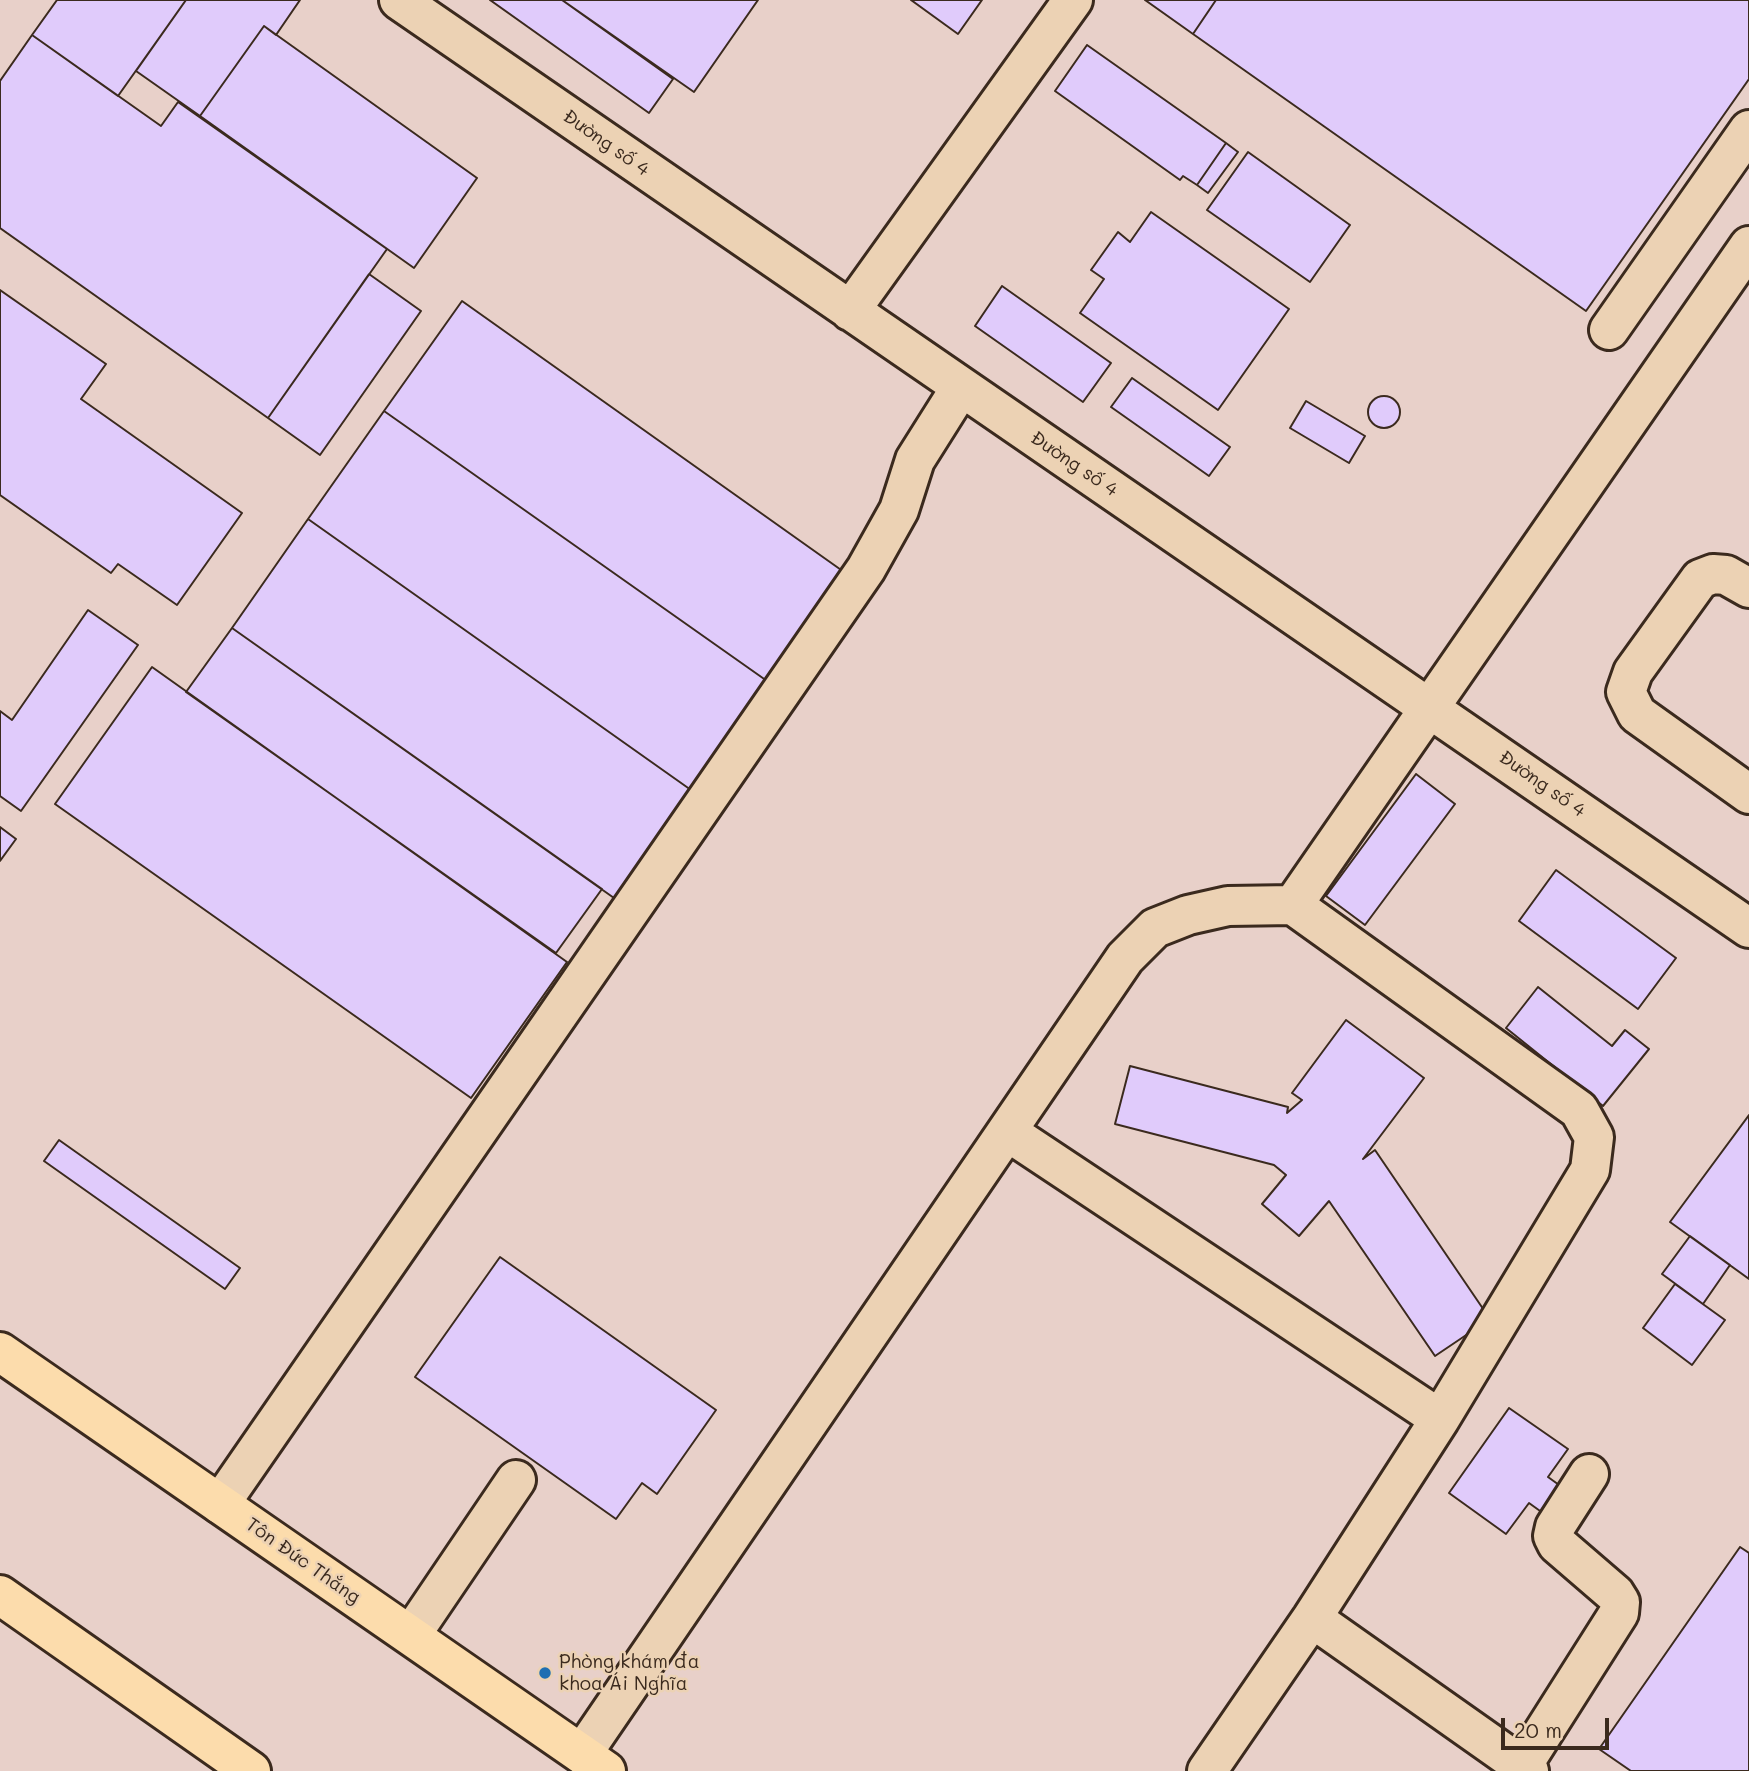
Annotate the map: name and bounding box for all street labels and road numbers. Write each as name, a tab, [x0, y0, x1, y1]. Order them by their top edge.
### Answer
street label: Đường số 4	[558, 105, 654, 181]
street label: Đường số 4	[1026, 426, 1122, 502]
street label: Đường số 4	[1494, 746, 1590, 822]
street label: Tôn Đức Thắng	[241, 1513, 365, 1609]

